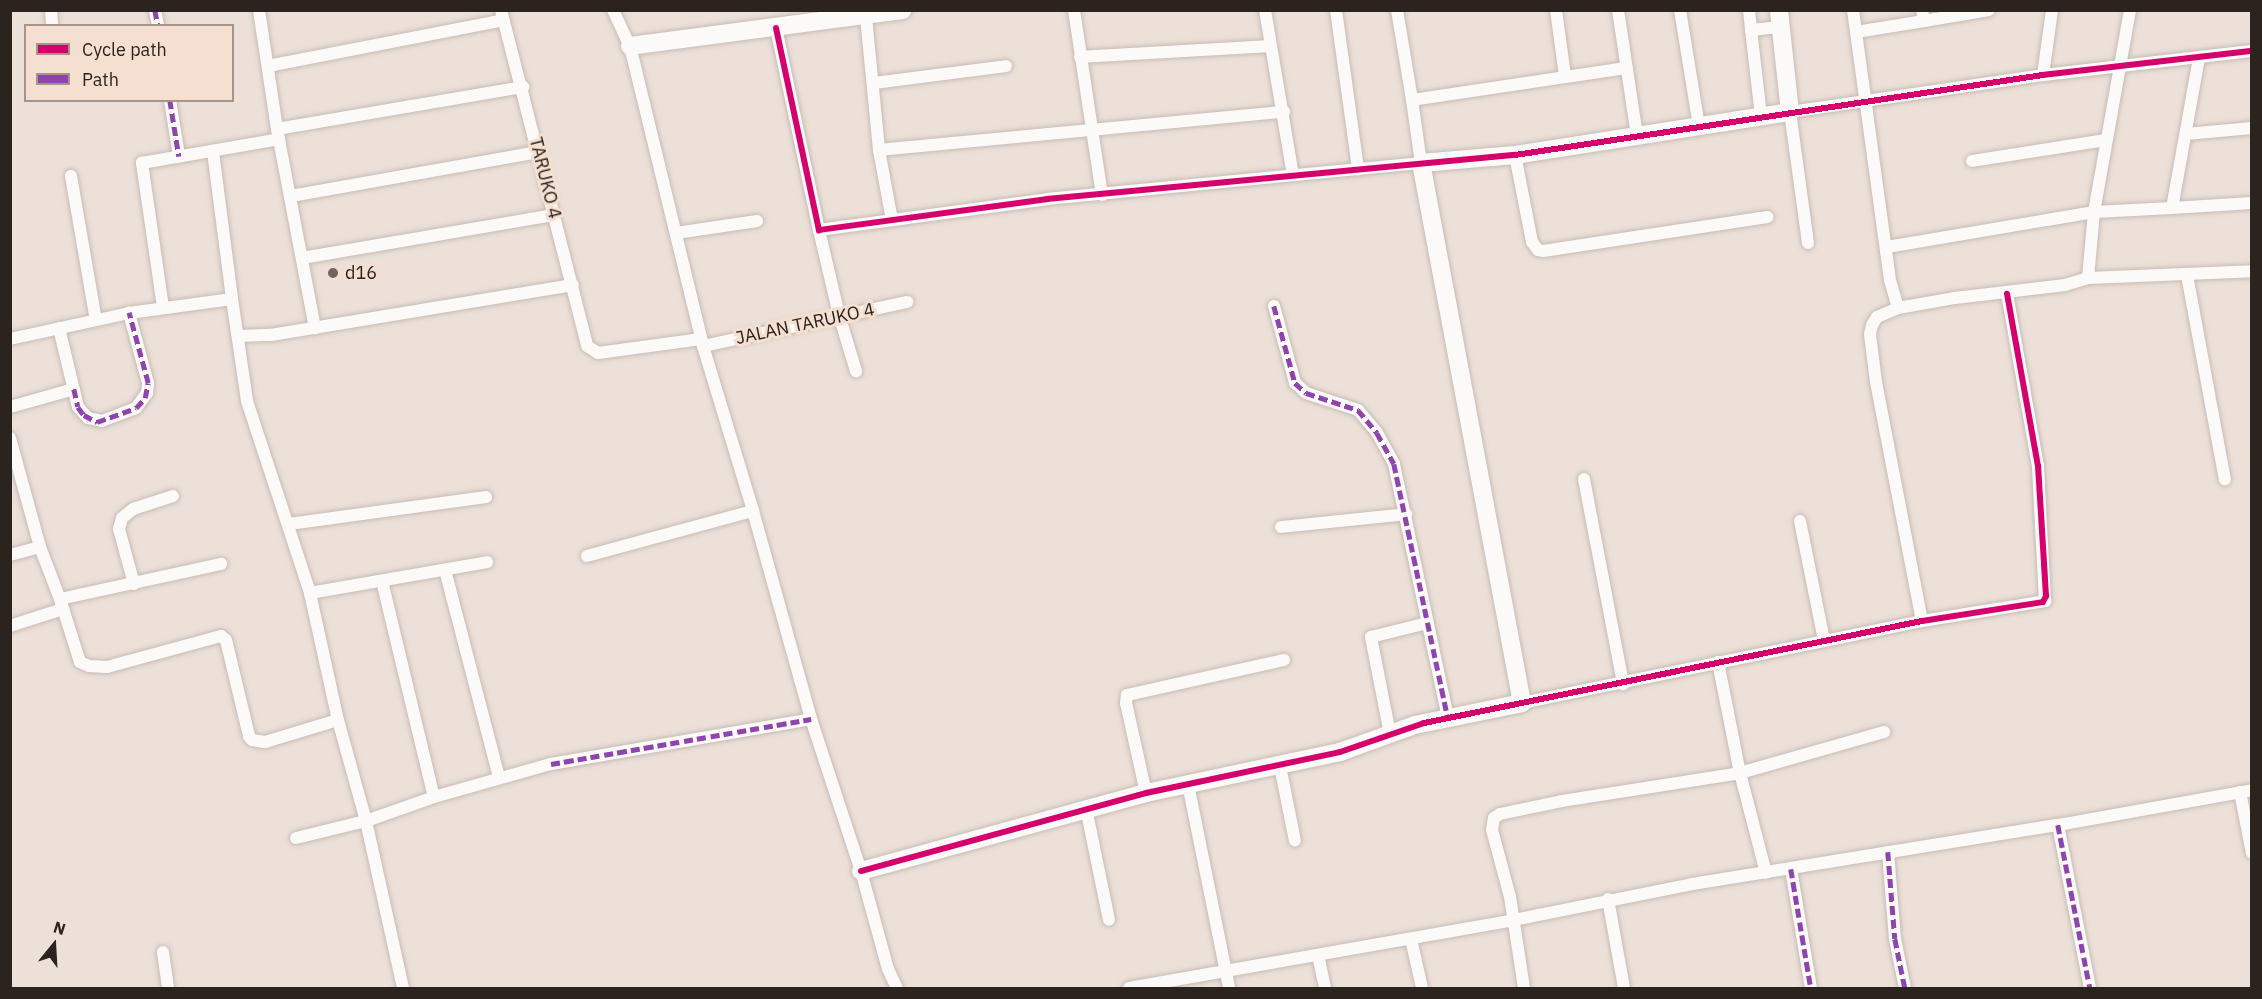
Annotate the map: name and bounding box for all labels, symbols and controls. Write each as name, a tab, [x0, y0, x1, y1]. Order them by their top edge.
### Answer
legend	[24, 24, 234, 102]
text: Cycle path	[82, 38, 167, 61]
text: Path	[82, 68, 119, 91]
street label: TARUKO 4	[524, 135, 566, 221]
place label: d16	[345, 262, 377, 284]
marker: d16	[326, 266, 340, 280]
street label: JALAN TARUKO 4	[734, 299, 876, 349]
north arrow	[24, 915, 84, 975]
text: N	[51, 917, 68, 939]

